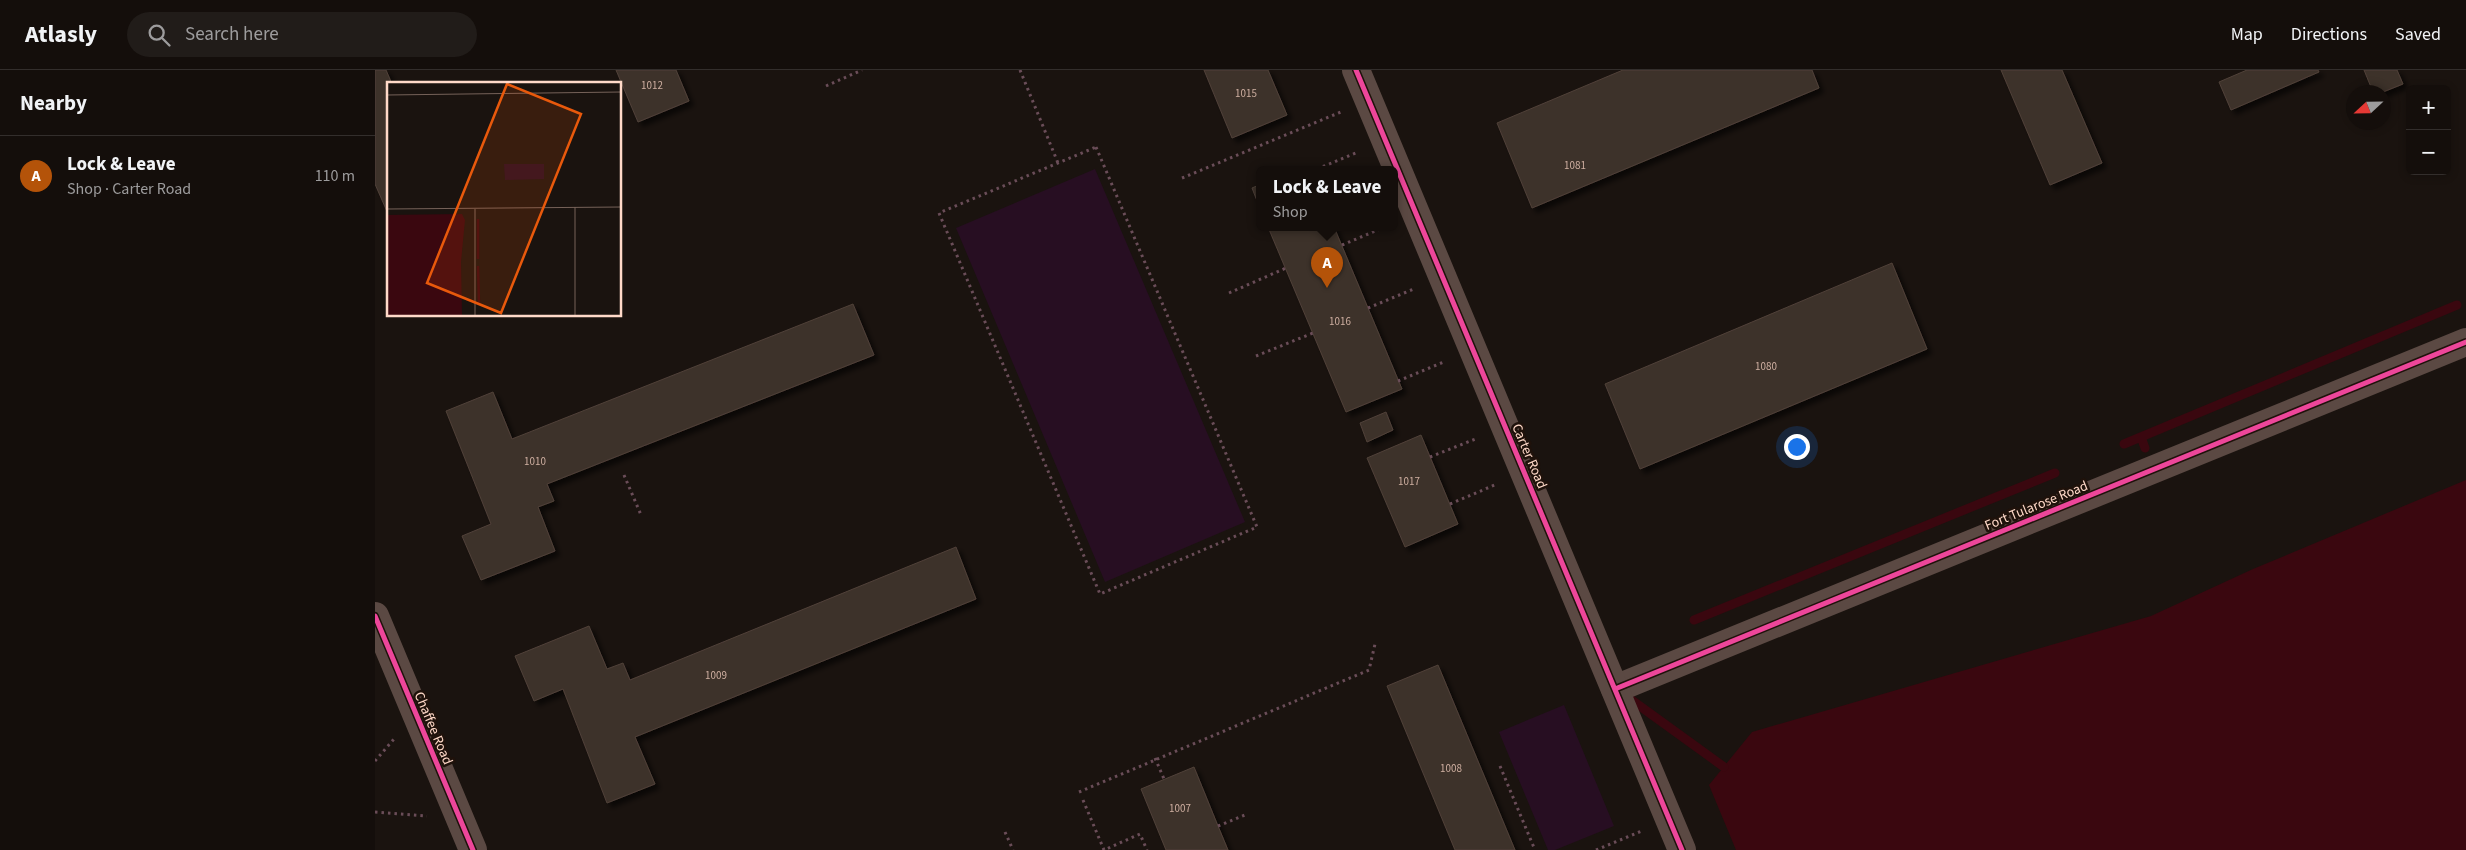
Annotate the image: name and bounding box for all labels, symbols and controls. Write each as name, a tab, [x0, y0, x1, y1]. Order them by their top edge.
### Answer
search box	[127, 12, 477, 57]
text: Atlasly	[25, 17, 97, 52]
icon: search	[145, 21, 173, 49]
text: Search here	[185, 21, 279, 48]
text: Map	[2231, 22, 2263, 47]
text: Directions	[2291, 22, 2367, 47]
text: Saved	[2395, 22, 2441, 47]
house number: 1012	[641, 78, 663, 93]
inset map	[387, 82, 621, 316]
north arrow	[2346, 85, 2391, 130]
map controls	[2406, 85, 2451, 175]
button: +	[2406, 85, 2451, 130]
house number: 1015	[1235, 86, 1257, 101]
text: Nearby	[20, 88, 87, 118]
button: −	[2406, 130, 2451, 175]
text: Lock & Leave	[67, 151, 176, 178]
house number: 1081	[1564, 158, 1586, 173]
text: A	[31, 165, 41, 187]
text: 110 m	[315, 165, 355, 187]
popup	[1256, 166, 1398, 231]
text: Lock & Leave	[1273, 174, 1381, 201]
text: Shop · Carter Road	[67, 178, 191, 200]
text: Shop	[1273, 201, 1308, 223]
pin: A	[1311, 247, 1343, 288]
house number: 1016	[1329, 314, 1351, 329]
house number: 1080	[1755, 359, 1777, 374]
street label: Carter Road	[1506, 421, 1552, 492]
your location	[1784, 434, 1810, 460]
house number: 1010	[524, 454, 546, 469]
house number: 1017	[1398, 474, 1420, 489]
street label: Fort Tularose Road	[1982, 476, 2091, 536]
house number: 1009	[705, 668, 727, 683]
street label: Chaffee Road	[409, 689, 457, 768]
house number: 1008	[1440, 761, 1462, 776]
house number: 1007	[1169, 801, 1191, 816]

